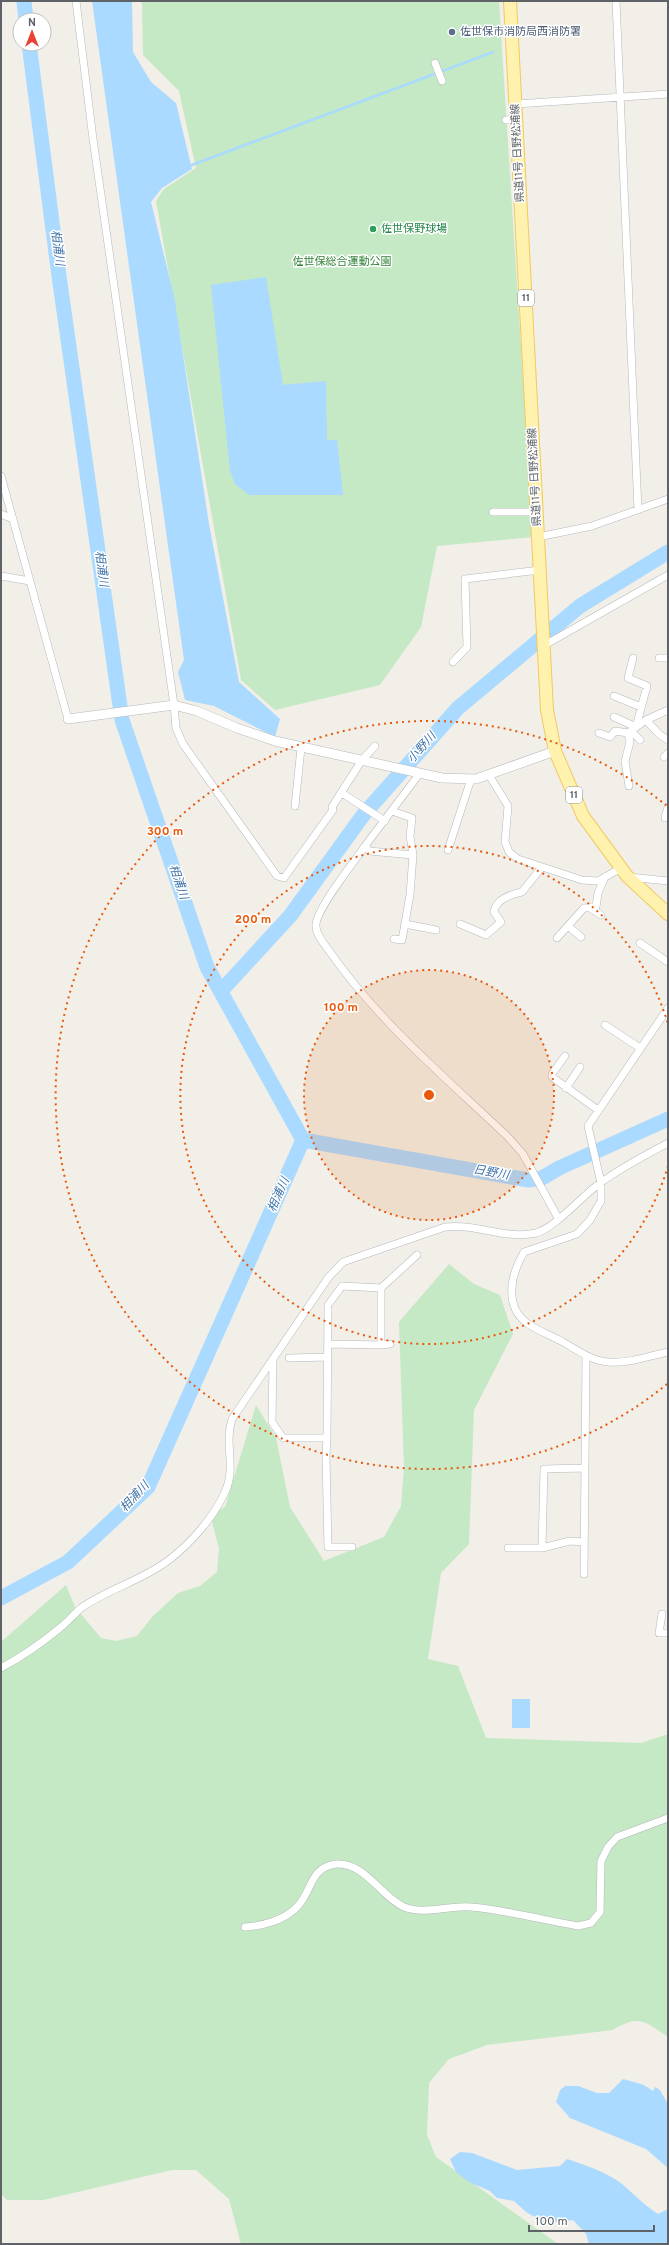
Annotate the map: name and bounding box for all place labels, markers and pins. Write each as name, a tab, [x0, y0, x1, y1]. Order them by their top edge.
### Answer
place label: 佐世保市消防局西消防署	[460, 25, 581, 39]
marker: 佐世保市消防局西消防署	[447, 27, 457, 37]
place label: 佐世保野球場	[381, 222, 447, 236]
marker: 佐世保野球場	[368, 224, 378, 234]
centre of rings	[422, 1088, 436, 1102]

